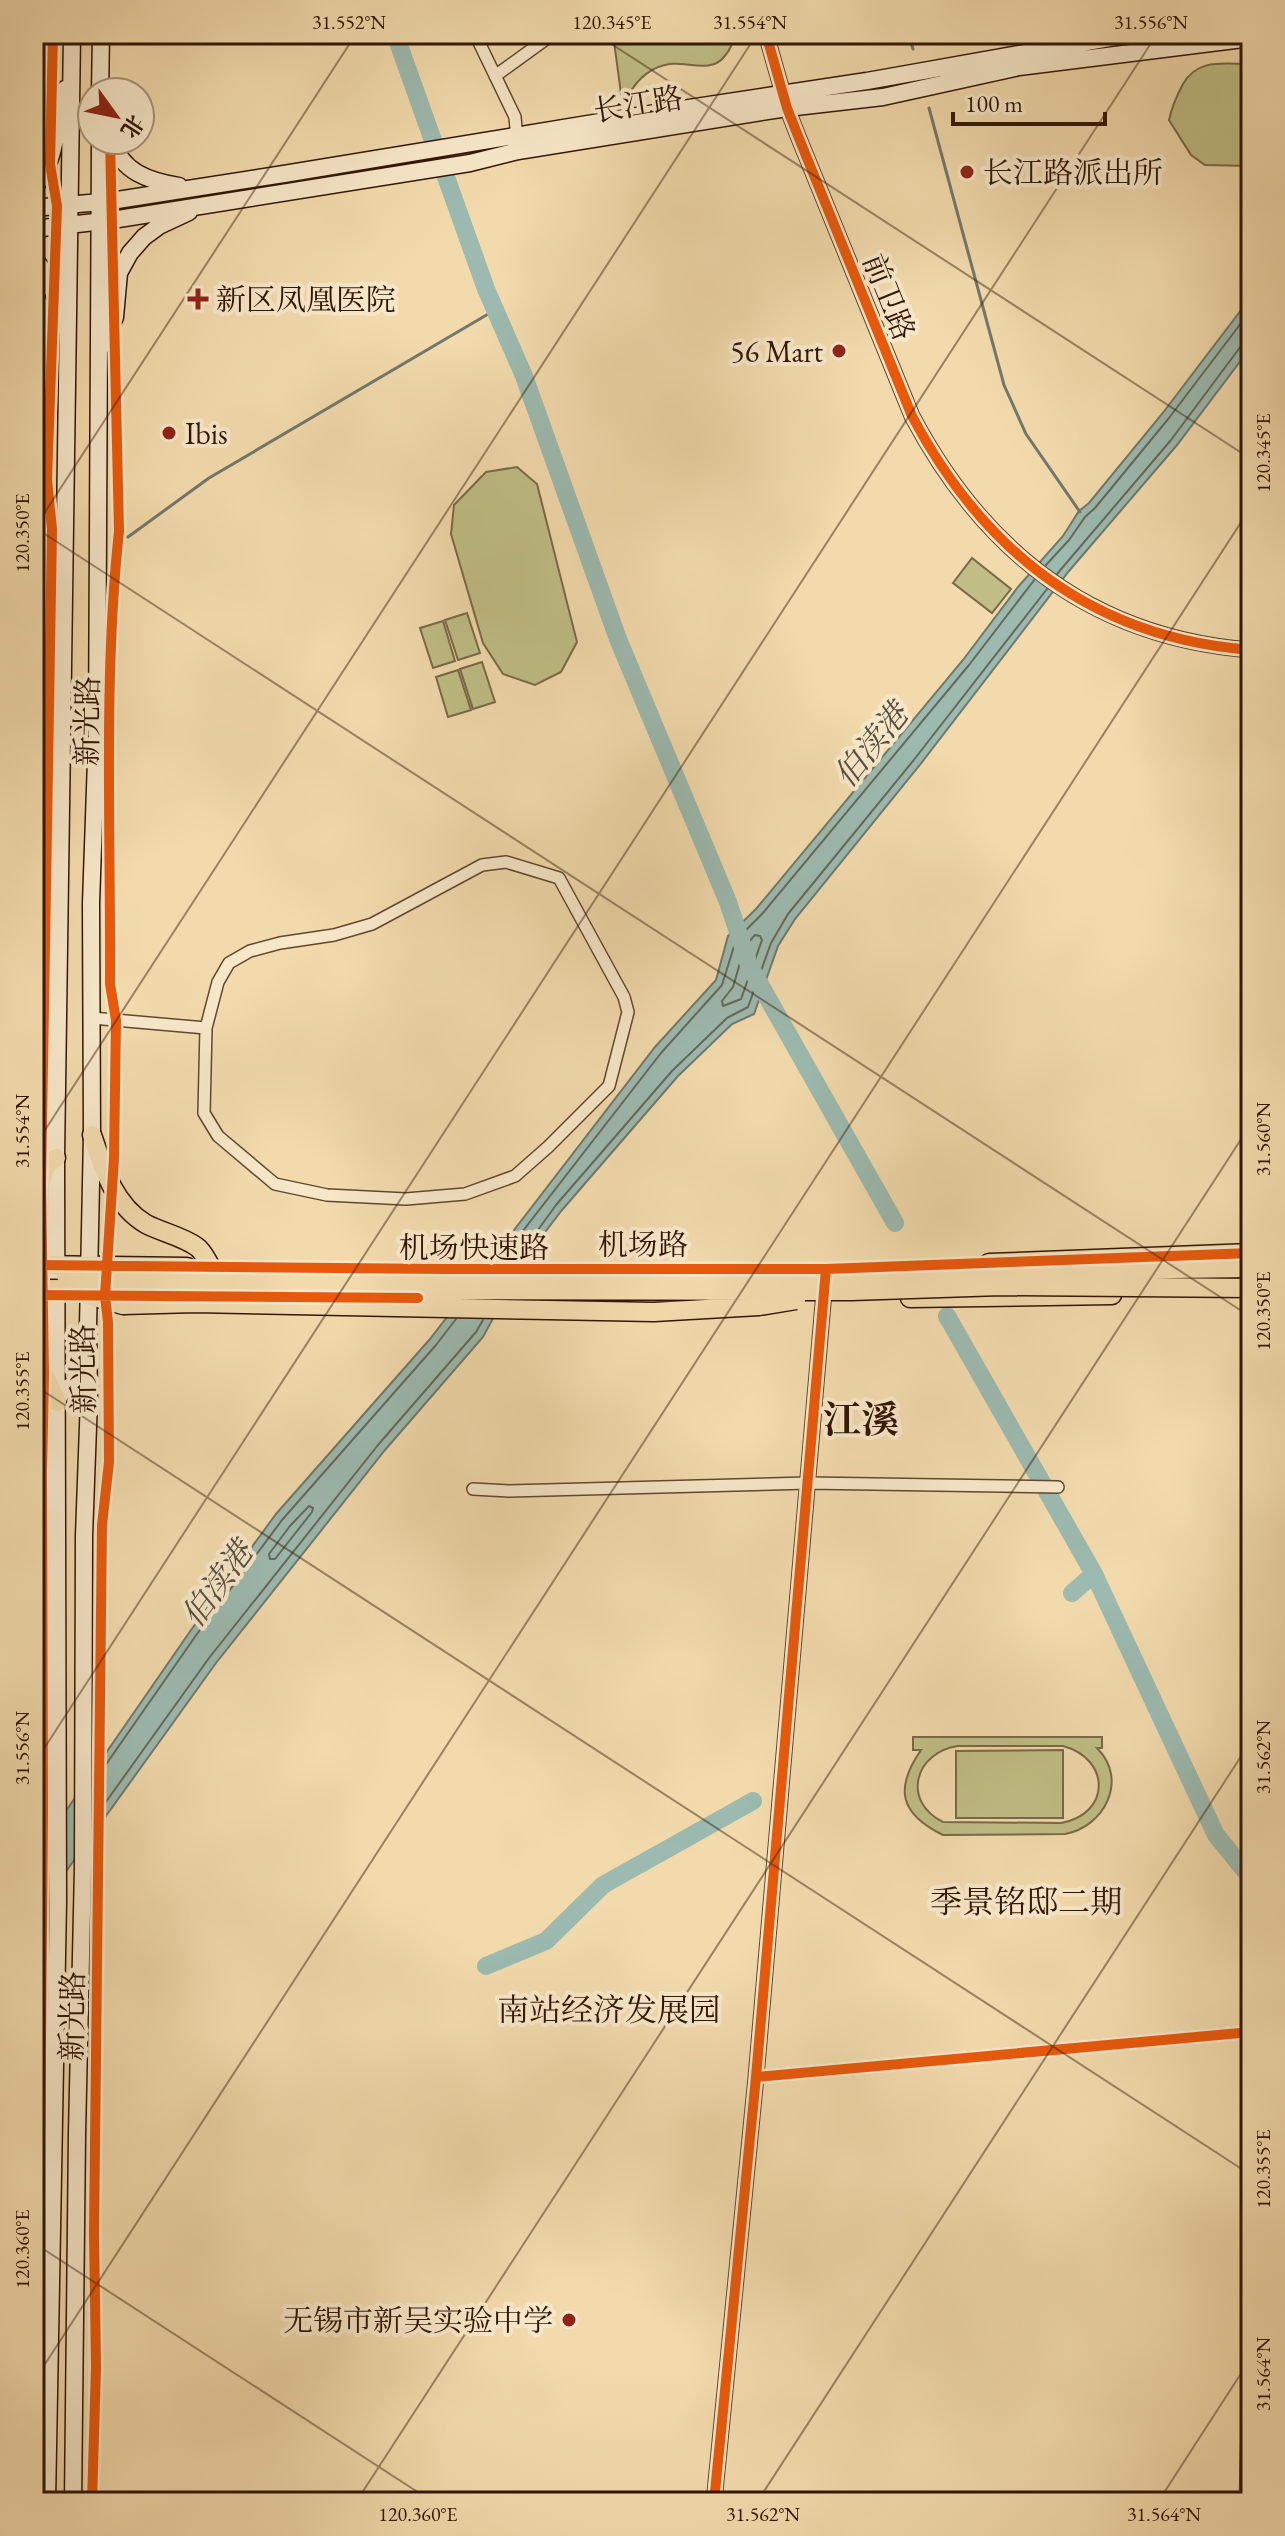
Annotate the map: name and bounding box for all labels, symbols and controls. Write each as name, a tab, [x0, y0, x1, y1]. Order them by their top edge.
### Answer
text: 31.552°N	[312, 9, 386, 35]
text: 120.345°E	[572, 9, 652, 35]
text: 31.554°N	[713, 9, 787, 35]
text: 31.556°N	[1114, 9, 1188, 35]
north arrow	[76, 76, 156, 156]
scale bar	[953, 76, 1105, 126]
street label: 长江路	[591, 78, 685, 130]
text: 100 m	[965, 88, 1023, 119]
text: 北	[114, 109, 151, 144]
place label: 长江路派出所	[983, 153, 1163, 192]
marker: 长江路派出所	[958, 163, 976, 181]
street label: 前卫路	[854, 248, 924, 346]
place label: 新区凤凰医院	[216, 280, 396, 319]
marker: 新区凤凰医院	[187, 288, 209, 310]
place label: 56 Mart	[730, 332, 824, 371]
marker: 56 Mart	[830, 342, 848, 360]
text: 120.345°E	[1250, 413, 1276, 493]
place label: Ibis	[185, 414, 228, 453]
marker: Ibis	[160, 424, 178, 442]
text: 120.350°E	[9, 493, 35, 573]
street label: 新光路	[67, 676, 107, 766]
water label: 伯渎港	[824, 691, 920, 796]
text: 31.554°N	[9, 1094, 35, 1168]
text: 31.560°N	[1250, 1102, 1276, 1176]
street label: 机场路	[598, 1225, 688, 1264]
street label: 机场快速路	[399, 1228, 549, 1267]
text: 120.350°E	[1250, 1271, 1276, 1351]
street label: 新光路	[63, 1324, 103, 1414]
text: 120.355°E	[9, 1351, 35, 1431]
district label: 江溪	[823, 1395, 899, 1444]
water label: 伯渎港	[172, 1530, 265, 1635]
text: 31.556°N	[9, 1711, 35, 1785]
text: 31.562°N	[1250, 1720, 1276, 1794]
district label: 季景铭邸二期	[930, 1881, 1122, 1923]
street label: 新光路	[52, 1971, 92, 2061]
district label: 南站经济发展园	[497, 1989, 721, 2031]
text: 120.355°E	[1250, 2129, 1276, 2209]
text: 120.360°E	[9, 2209, 35, 2289]
place label: 无锡市新吴实验中学	[283, 2301, 553, 2340]
marker: 无锡市新吴实验中学	[560, 2311, 578, 2329]
text: 31.564°N	[1250, 2337, 1276, 2411]
text: 120.360°E	[378, 2501, 458, 2527]
text: 31.562°N	[726, 2501, 800, 2527]
text: 31.564°N	[1127, 2501, 1201, 2527]

